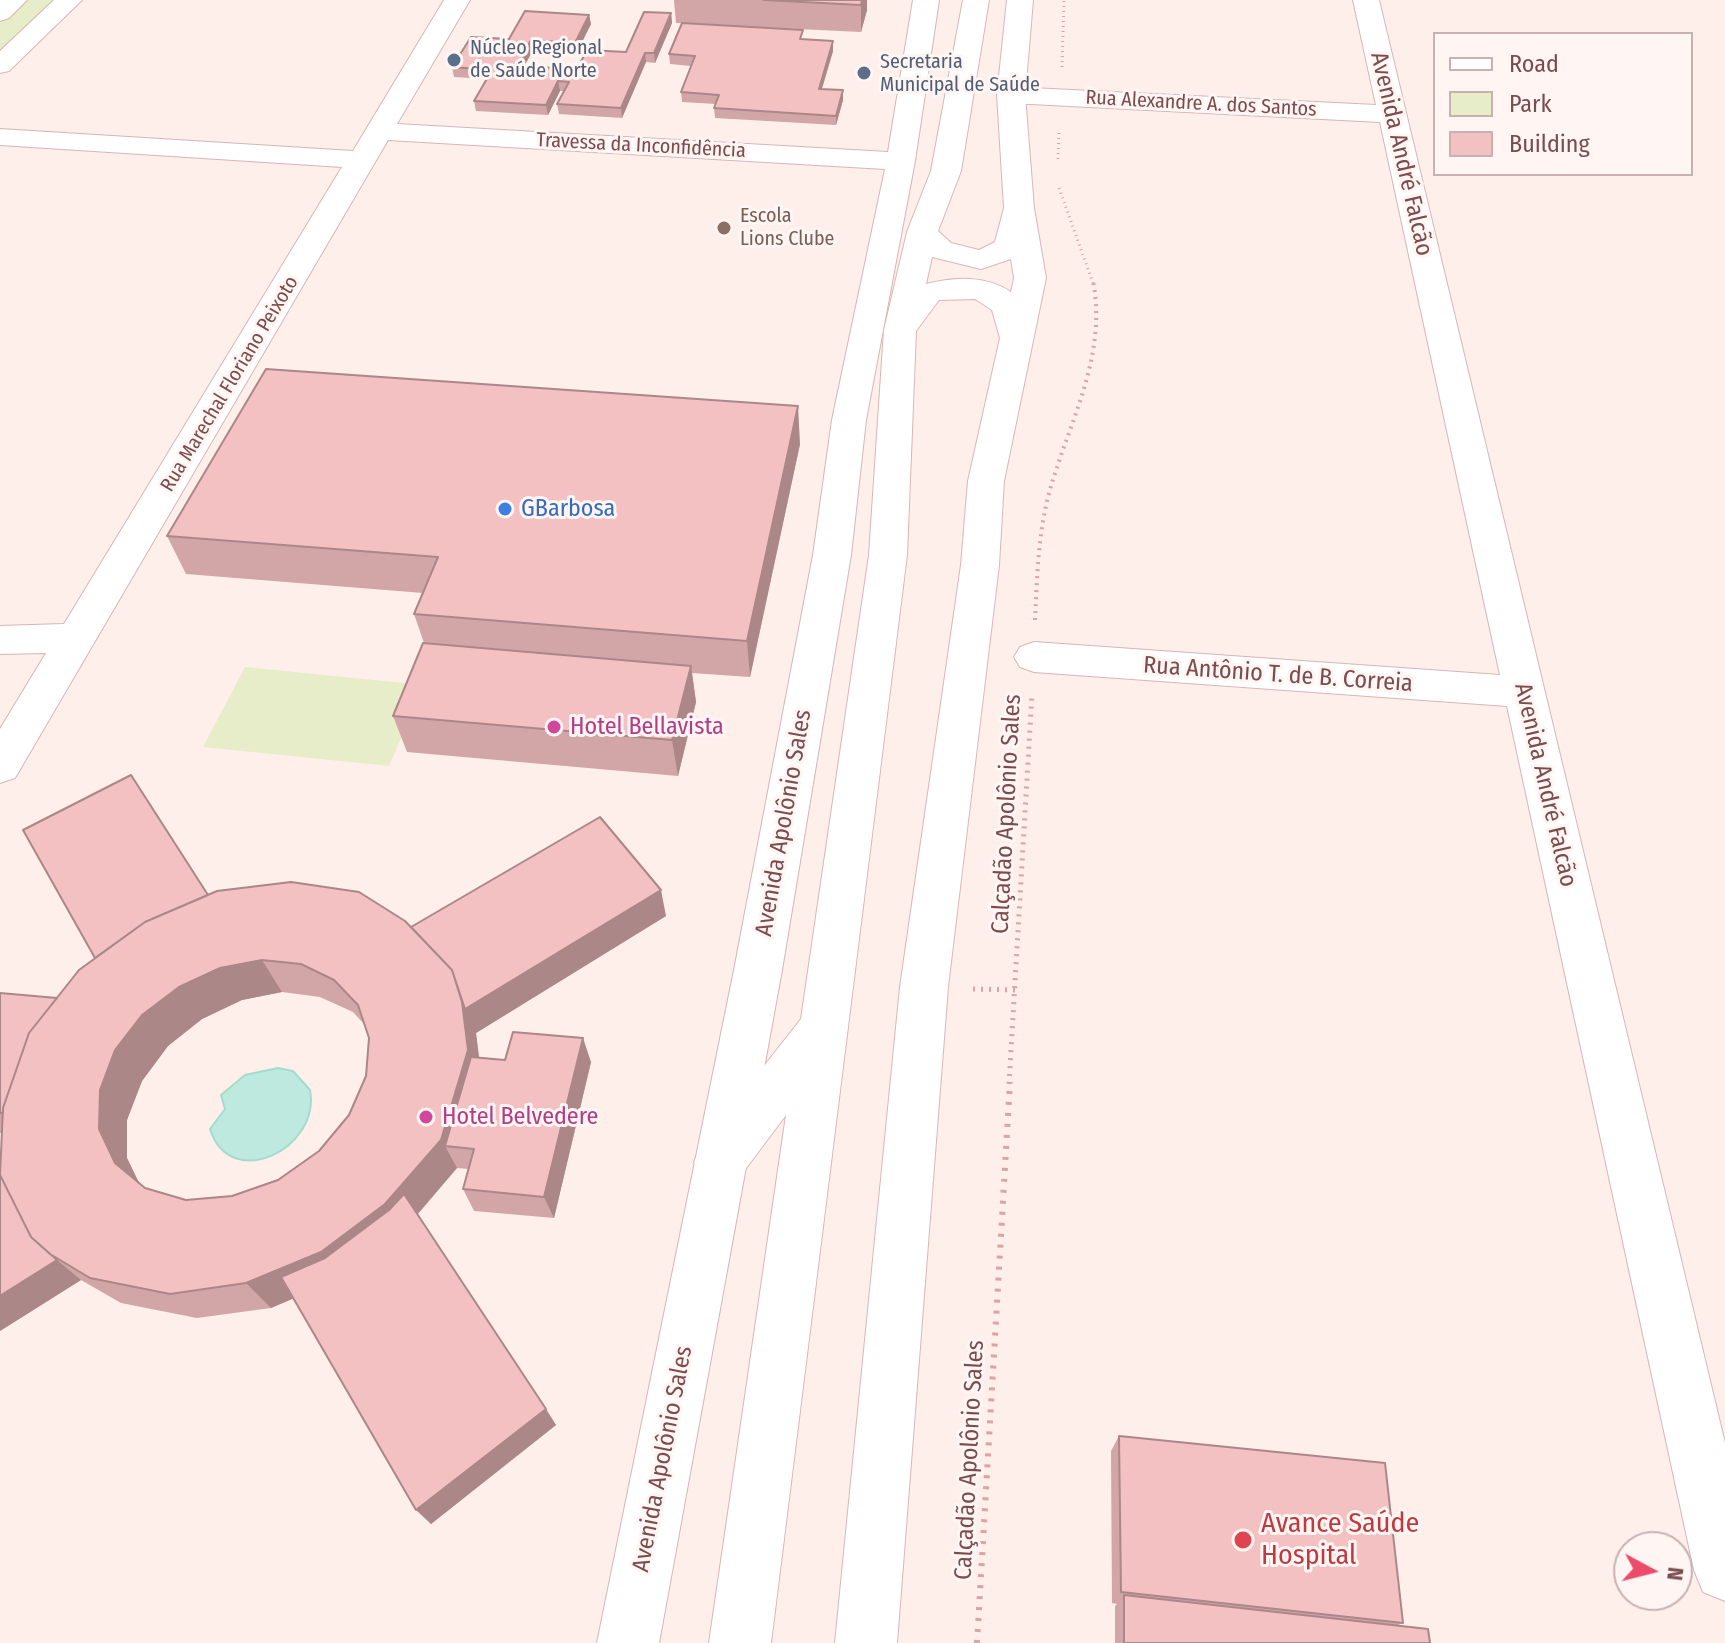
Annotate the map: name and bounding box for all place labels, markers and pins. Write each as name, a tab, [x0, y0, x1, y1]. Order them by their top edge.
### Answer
place label: Núcleo Regional de Saúde Norte	[470, 36, 602, 83]
place label: Secretaria Municipal de Saúde	[880, 50, 1040, 97]
marker: Núcleo Regional de Saúde Norte	[445, 51, 463, 69]
marker: Secretaria Municipal de Saúde	[855, 64, 873, 82]
place label: Escola Lions Clube	[740, 204, 834, 251]
marker: Escola Lions Clube	[715, 219, 733, 237]
place label: GBarbosa	[521, 495, 615, 523]
marker: GBarbosa	[496, 500, 514, 518]
place label: Hotel Bellavista	[570, 713, 724, 741]
marker: Hotel Bellavista	[545, 718, 563, 736]
place label: Hotel Belvedere	[442, 1103, 598, 1131]
marker: Hotel Belvedere	[417, 1108, 435, 1126]
place label: Avance Saúde Hospital	[1261, 1507, 1419, 1573]
marker: Avance Saúde Hospital	[1232, 1529, 1254, 1551]

